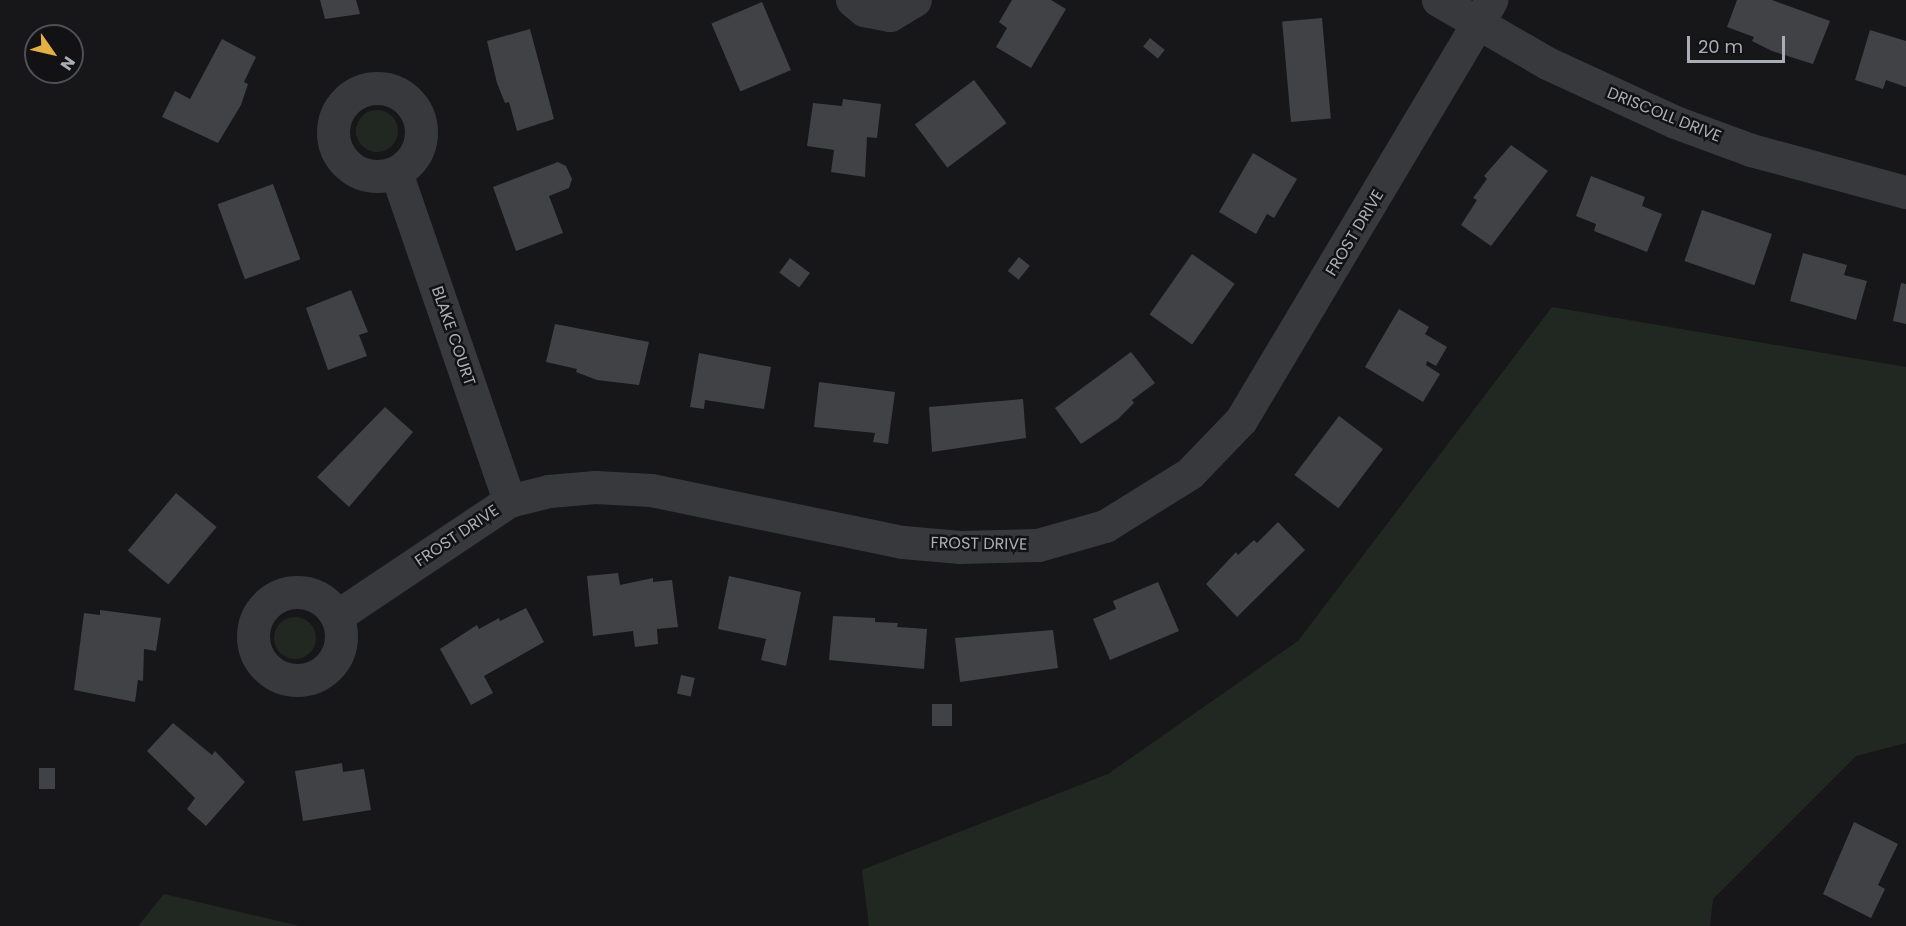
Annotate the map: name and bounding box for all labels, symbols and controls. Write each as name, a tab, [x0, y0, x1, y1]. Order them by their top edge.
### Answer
north arrow	[24, 24, 84, 84]
scale bar	[1690, 24, 1788, 62]
text: 20 m	[1698, 34, 1743, 59]
text: N	[55, 52, 81, 75]
street label: DRISCOLL DRIVE	[1604, 83, 1724, 147]
street label: FROST DRIVE	[1322, 187, 1388, 279]
street label: BLAKE COURT	[427, 284, 479, 388]
street label: FROST DRIVE	[412, 501, 502, 571]
street label: FROST DRIVE	[930, 534, 1028, 554]

